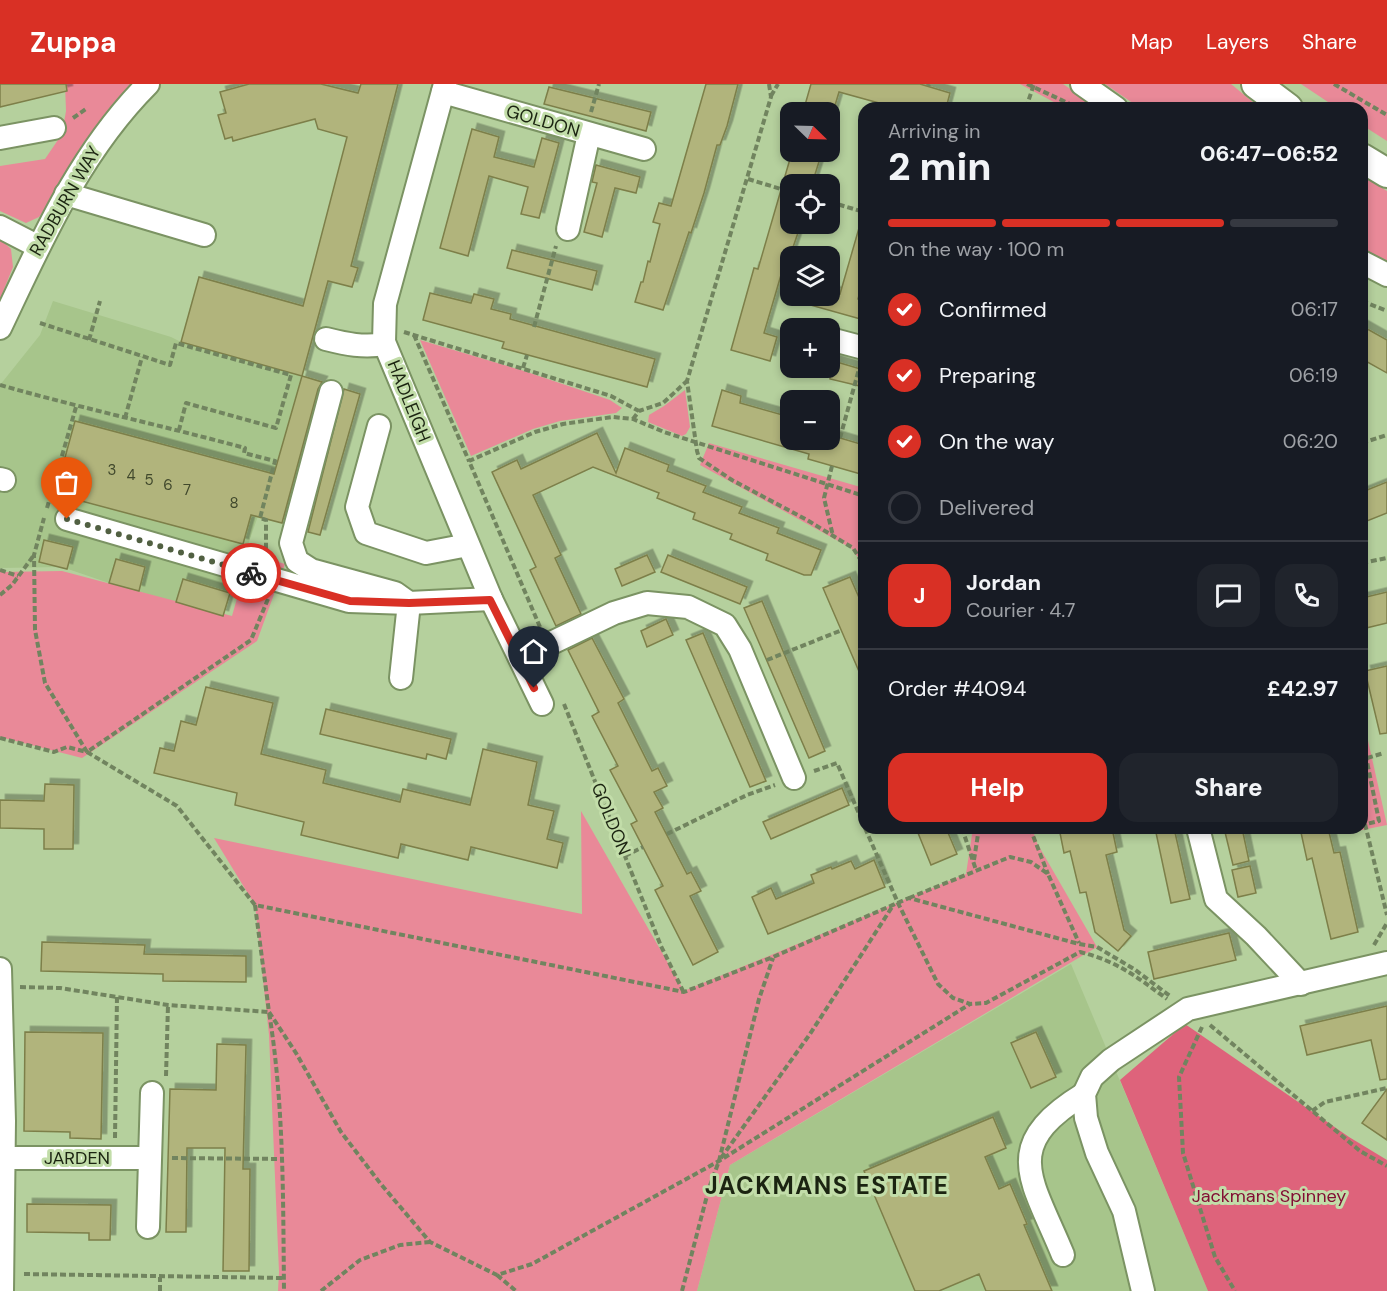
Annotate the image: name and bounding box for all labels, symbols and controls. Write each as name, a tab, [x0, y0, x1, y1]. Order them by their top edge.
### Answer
text: Zuppa	[30, 24, 117, 61]
text: Map	[1131, 28, 1173, 56]
text: Layers	[1206, 28, 1269, 56]
text: Share	[1302, 28, 1357, 56]
street label: GOLDON	[503, 99, 583, 143]
north arrow	[780, 102, 840, 162]
map controls	[780, 102, 840, 450]
text: Arriving in	[888, 118, 980, 144]
text: 06:47–06:52	[1200, 139, 1338, 168]
street label: RADBURN WAY	[24, 141, 106, 260]
text: 2 min	[888, 141, 992, 192]
button: locate	[780, 174, 840, 234]
text: On the way · 100 m	[888, 236, 1064, 262]
button: layers	[780, 246, 840, 306]
icon: check	[888, 293, 921, 326]
text: Confirmed	[939, 295, 1047, 324]
text: 06:17	[1291, 296, 1338, 322]
button: +	[780, 318, 840, 378]
street label: HADLEIGH	[382, 356, 436, 446]
icon: check	[888, 359, 921, 392]
text: Preparing	[939, 361, 1036, 390]
text: 06:19	[1289, 362, 1338, 388]
button: −	[780, 390, 840, 450]
icon: check	[888, 425, 921, 458]
text: On the way	[939, 427, 1054, 456]
text: 06:20	[1283, 428, 1338, 454]
pin	[41, 457, 92, 519]
house number: 3	[108, 460, 116, 480]
house number: 4	[126, 465, 136, 485]
icon: bag	[50, 466, 83, 499]
house number: 5	[144, 470, 154, 490]
house number: 6	[163, 475, 173, 495]
house number: 7	[183, 480, 191, 500]
house number: 8	[229, 493, 239, 513]
text: Delivered	[939, 493, 1034, 522]
courier	[221, 543, 281, 603]
icon: bike	[235, 557, 268, 590]
button: chat	[1197, 564, 1260, 627]
button: phone	[1275, 564, 1338, 627]
text: Jordan	[966, 568, 1041, 597]
text: J	[914, 581, 925, 610]
text: Courier · 4.7	[966, 597, 1075, 623]
pin	[508, 626, 559, 688]
icon: home	[517, 635, 550, 668]
text: Order #4094	[888, 674, 1026, 703]
text: £42.97	[1267, 674, 1338, 703]
button: Help	[888, 753, 1107, 822]
button: Share	[1119, 753, 1338, 822]
street label: GOLDON	[586, 779, 636, 859]
street label: JARDEN	[44, 1146, 110, 1170]
district label: JACKMANS ESTATE	[705, 1170, 949, 1201]
park label: Jackmans Spinney	[1192, 1184, 1346, 1208]

